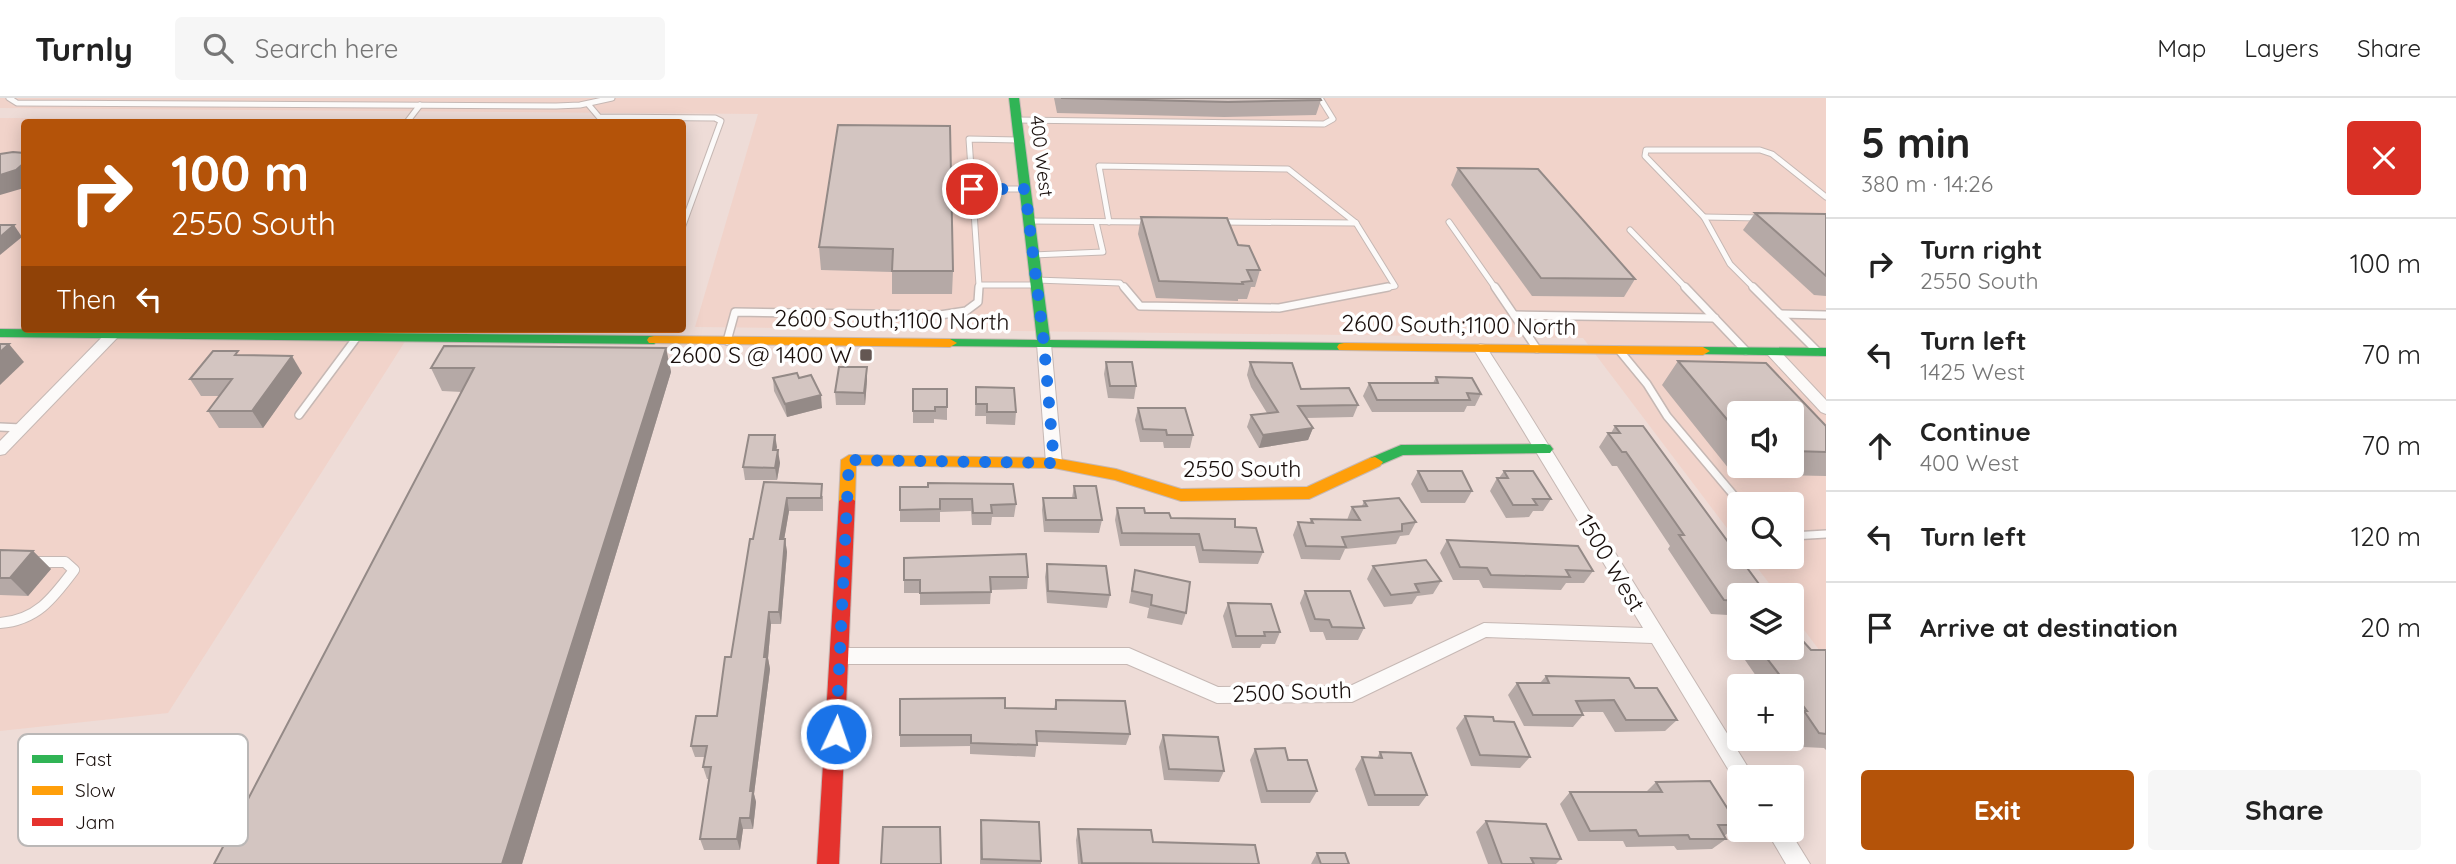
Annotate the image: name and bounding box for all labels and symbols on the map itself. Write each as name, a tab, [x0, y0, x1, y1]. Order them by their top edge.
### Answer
street label: 400 West	[1025, 114, 1059, 198]
pin	[942, 159, 1002, 219]
street label: 2600 South;1100 North	[774, 303, 1010, 336]
street label: 2600 South;1100 North	[1341, 308, 1577, 341]
place label: 2600 S @ 1400 W	[669, 340, 852, 369]
marker: 2600 S @ 1400 W	[858, 347, 874, 363]
street label: 2550 South	[1183, 454, 1301, 483]
street label: 1500 West	[1571, 509, 1652, 617]
street label: 2500 South	[1232, 675, 1352, 708]
position arrow	[799, 697, 873, 771]
legend	[18, 734, 248, 846]
text: Fast	[75, 747, 112, 771]
text: Slow	[75, 778, 116, 802]
text: Jam	[75, 810, 115, 834]

